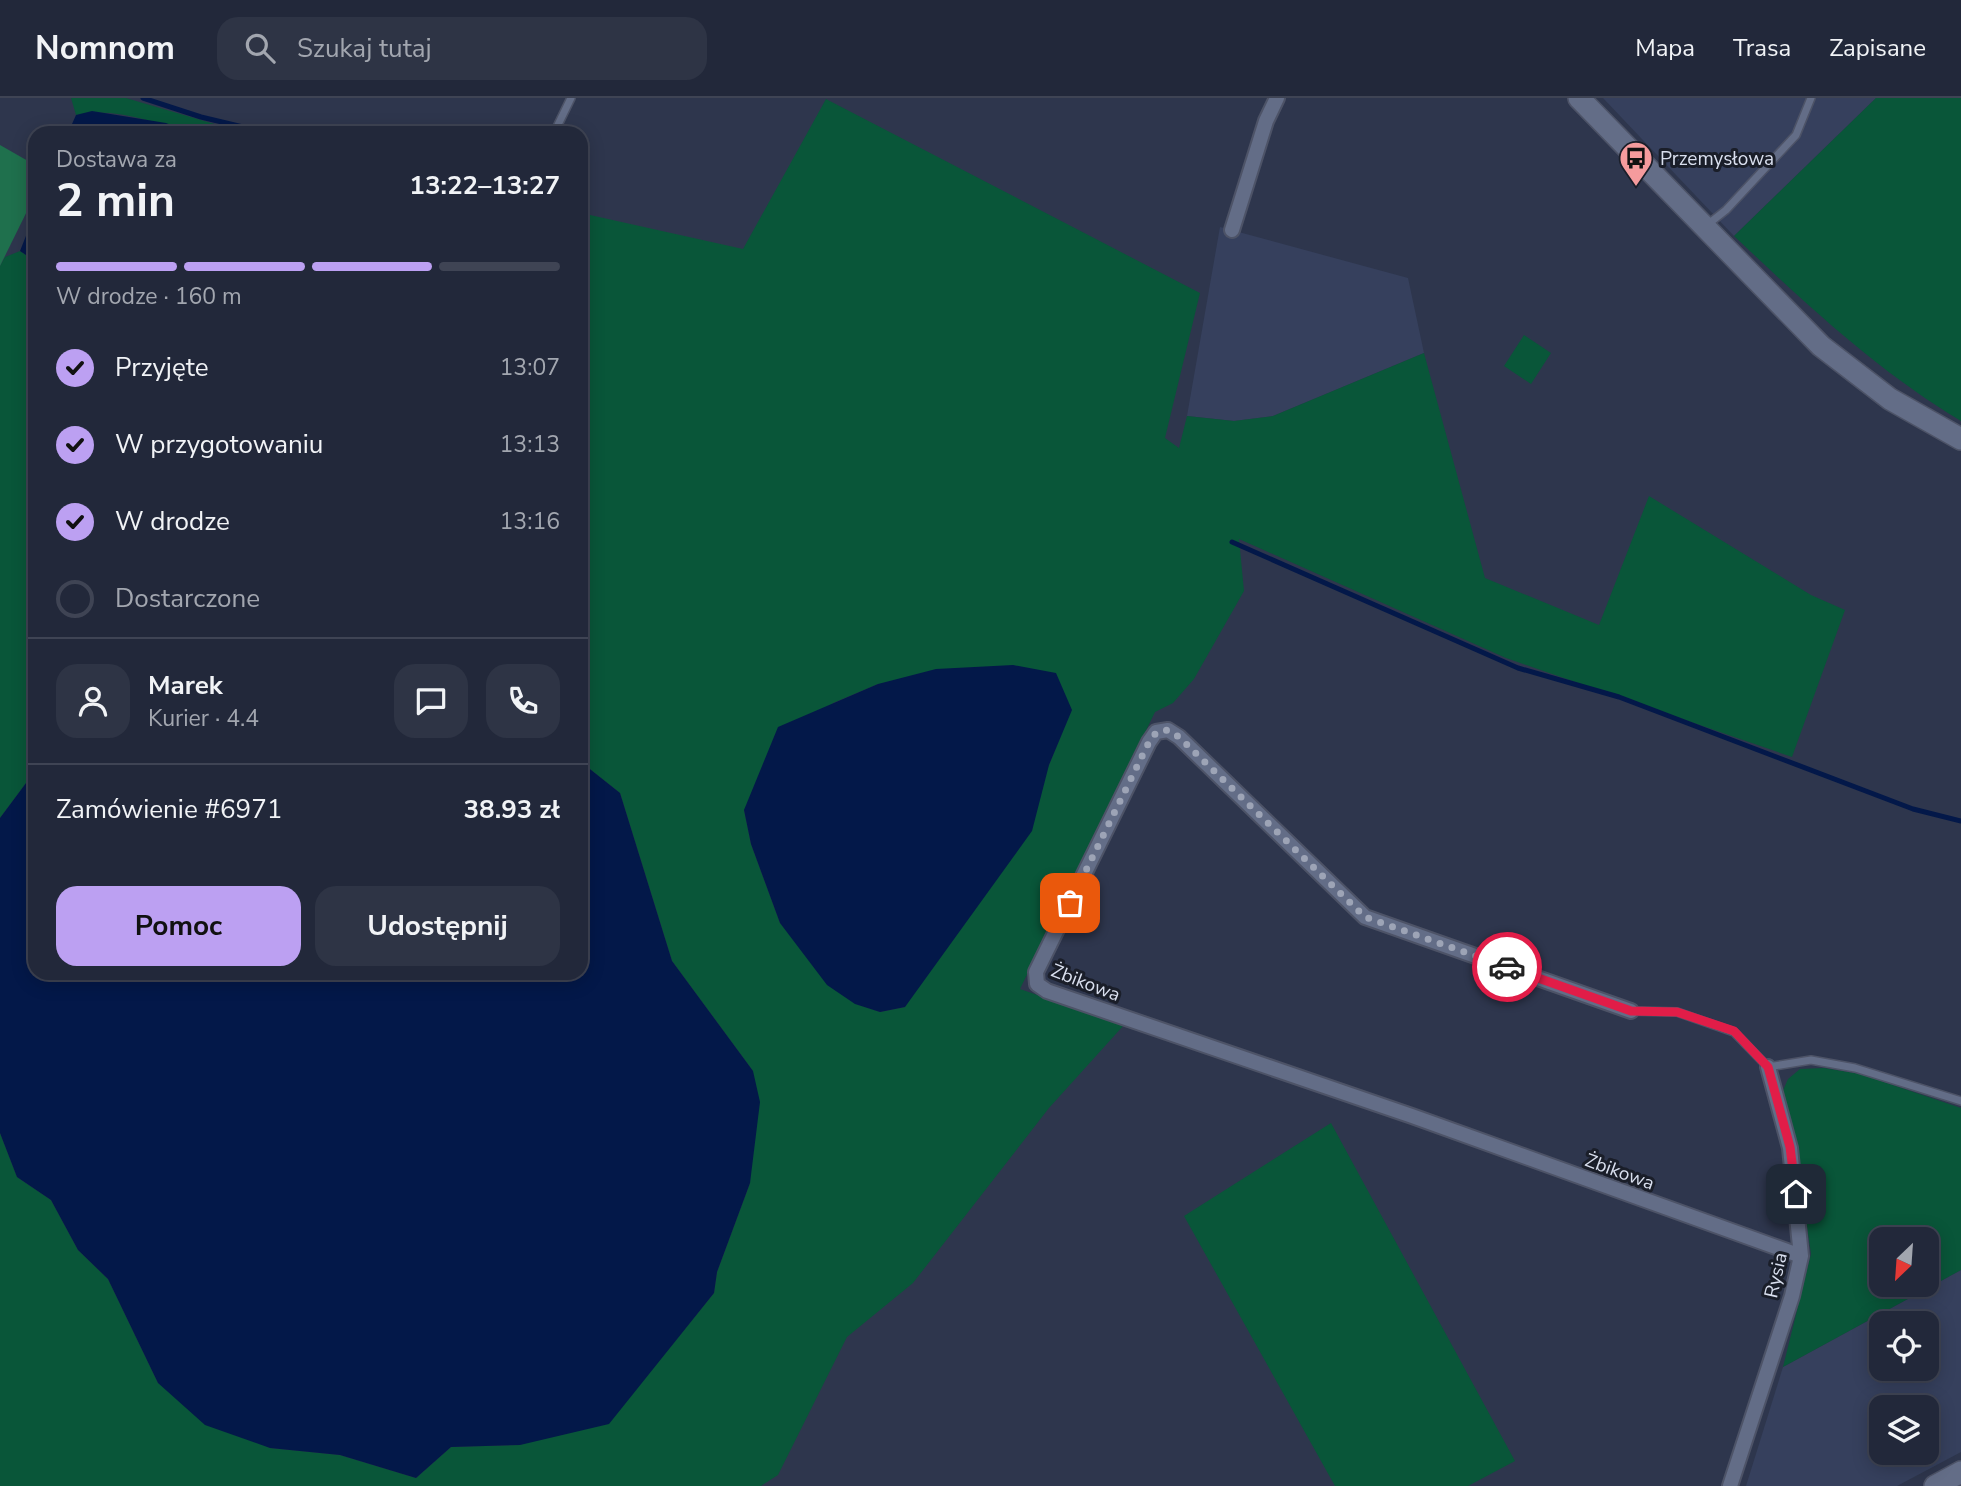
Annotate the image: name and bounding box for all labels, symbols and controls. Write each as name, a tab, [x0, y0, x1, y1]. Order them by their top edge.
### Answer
search box	[217, 17, 707, 80]
text: Nomnom	[35, 26, 175, 71]
icon: search	[241, 29, 279, 67]
text: Szukaj tutaj	[297, 31, 432, 66]
text: Mapa	[1635, 32, 1695, 64]
text: Trasa	[1733, 32, 1791, 64]
text: Zapisane	[1829, 32, 1926, 64]
bus stop icon: Przemysłowa	[1617, 139, 1655, 188]
text: Dostawa za	[56, 144, 177, 175]
place label: Przemysłowa	[1660, 146, 1774, 172]
text: 13:22–13:27	[409, 168, 560, 203]
text: 2 min	[56, 169, 175, 232]
text: W drodze · 160 m	[56, 281, 242, 312]
icon: check	[56, 349, 94, 387]
text: Przyjęte	[115, 350, 209, 385]
text: 13:07	[500, 352, 560, 383]
icon: check	[56, 426, 94, 464]
text: W przygotowaniu	[115, 427, 323, 462]
text: 13:13	[500, 429, 560, 460]
icon: check	[56, 503, 94, 541]
text: W drodze	[115, 504, 230, 539]
text: 13:16	[500, 506, 560, 537]
text: Dostarczone	[115, 581, 260, 616]
button: person	[56, 664, 130, 738]
button: chat	[394, 664, 468, 738]
button: phone	[486, 664, 560, 738]
text: Marek	[148, 668, 223, 703]
text: Kurier · 4.4	[148, 703, 259, 734]
text: Zamówienie #6971	[56, 792, 282, 827]
text: 38.93 zł	[464, 792, 560, 827]
pin	[1040, 873, 1100, 933]
icon: bag	[1051, 884, 1089, 922]
button: Pomoc	[56, 886, 301, 966]
button: Udostępnij	[315, 886, 560, 966]
courier	[1472, 932, 1542, 1002]
icon: car	[1488, 948, 1526, 986]
street label: Żbikowa	[1047, 958, 1124, 1008]
street label: Żbikowa	[1581, 1147, 1658, 1197]
pin	[1766, 1164, 1826, 1224]
icon: home	[1777, 1175, 1815, 1213]
north arrow	[1869, 1227, 1939, 1297]
map controls	[1869, 1227, 1939, 1465]
street label: Rysia	[1758, 1250, 1794, 1301]
button: locate	[1869, 1311, 1939, 1381]
button: layers	[1869, 1395, 1939, 1465]

